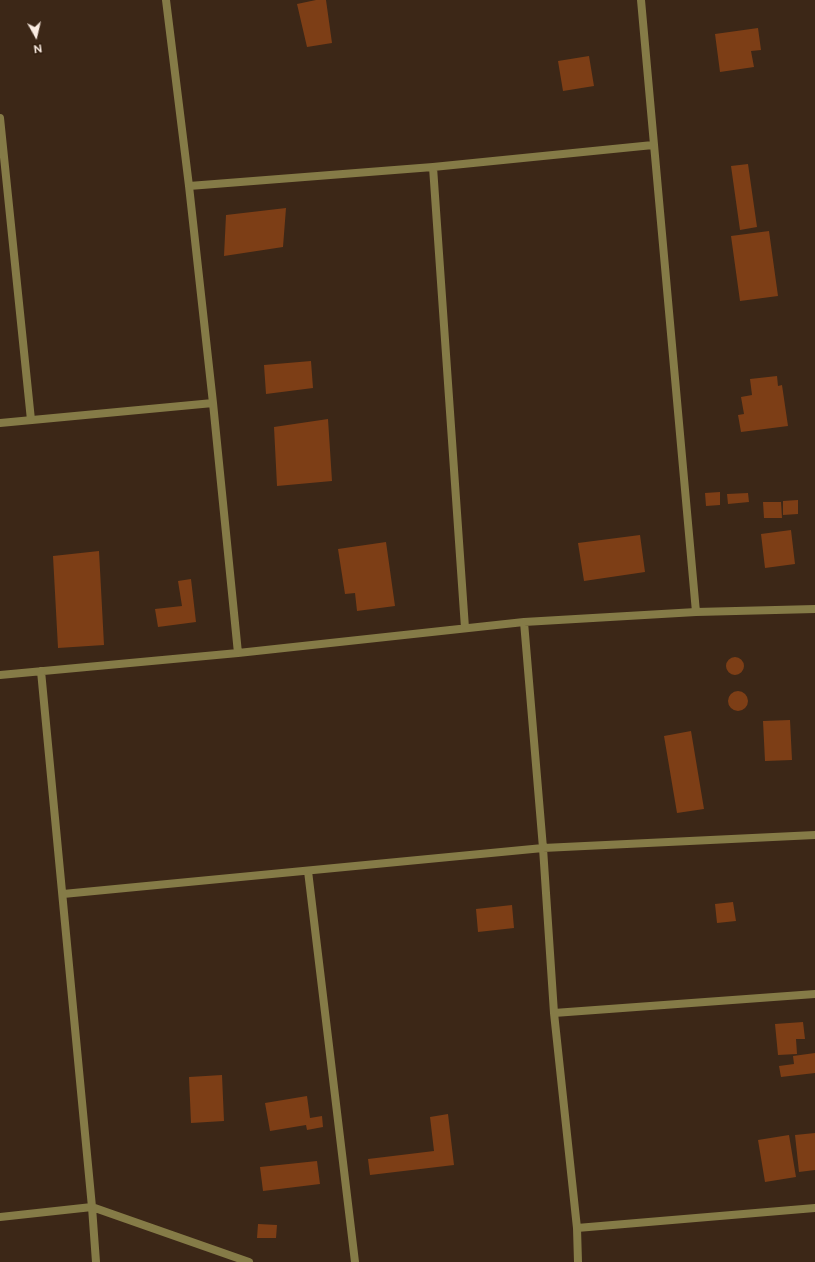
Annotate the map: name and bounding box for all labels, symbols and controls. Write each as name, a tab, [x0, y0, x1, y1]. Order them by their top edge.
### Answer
north arrow	[16, 16, 56, 56]
text: N	[33, 41, 43, 55]

